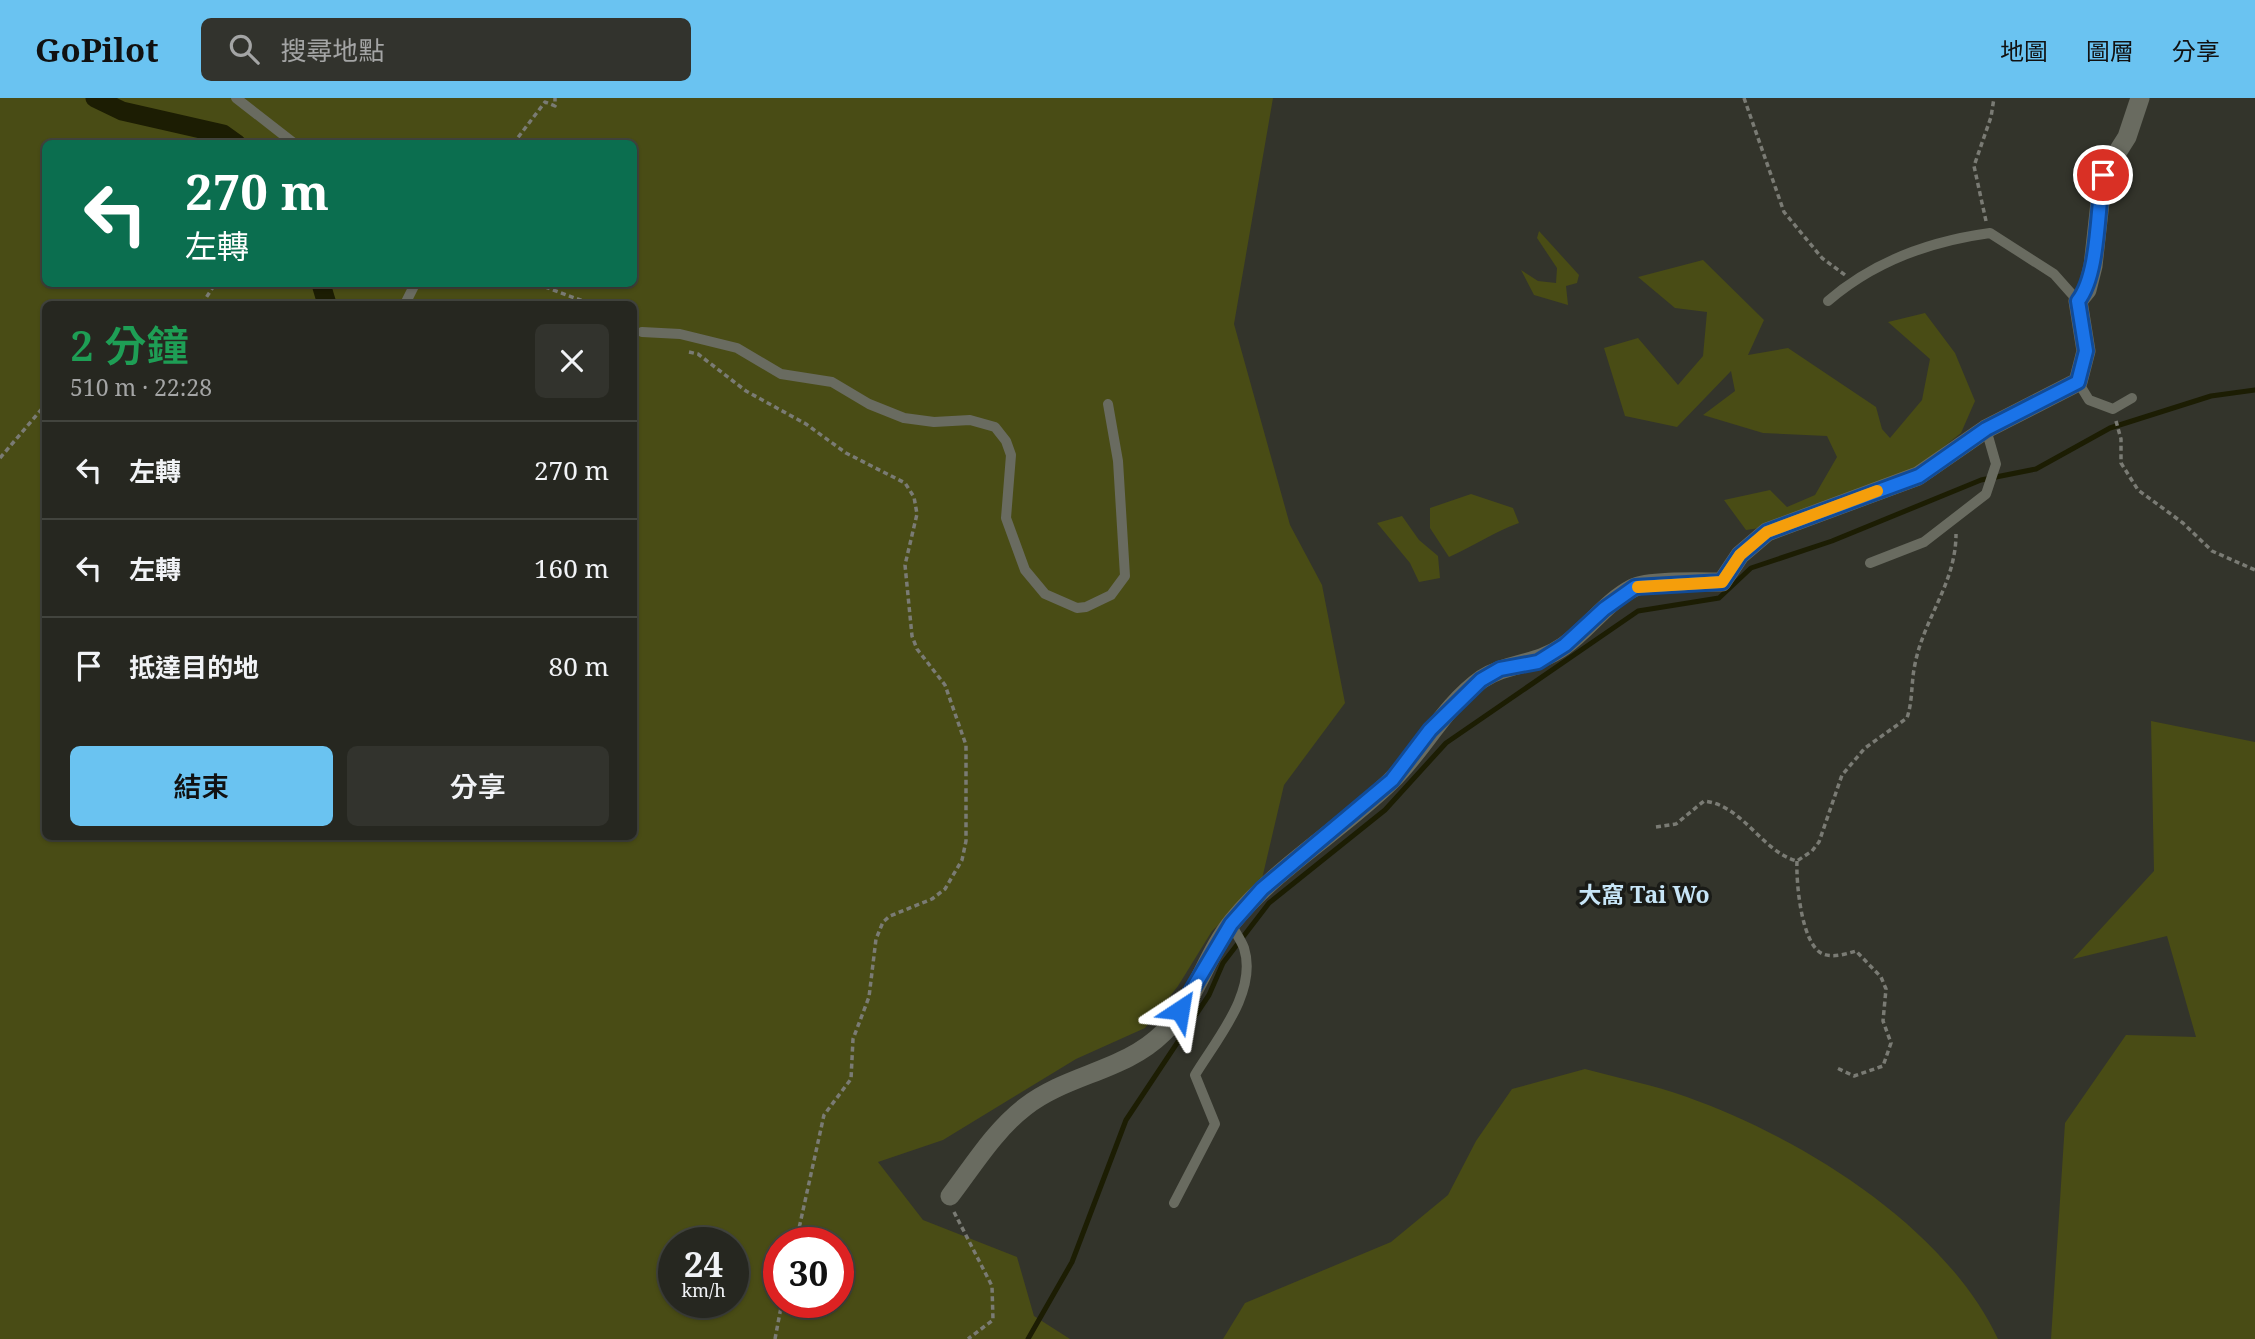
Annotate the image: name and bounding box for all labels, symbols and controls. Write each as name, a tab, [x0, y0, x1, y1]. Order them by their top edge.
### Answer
search box	[201, 18, 691, 81]
text: GoPilot	[35, 27, 159, 72]
icon: search	[225, 30, 263, 68]
text: 搜尋地點	[281, 32, 385, 68]
text: 地圖	[2000, 34, 2048, 67]
text: 圖層	[2086, 34, 2134, 67]
text: 分享	[2172, 34, 2220, 67]
pin	[2073, 145, 2133, 205]
icon: arrive	[2084, 156, 2122, 194]
text: 270 m	[185, 158, 329, 224]
icon: left	[70, 168, 161, 259]
text: 左轉	[185, 224, 249, 267]
text: 2 分鐘	[70, 316, 189, 373]
button: close	[535, 324, 609, 398]
text: 510 m · 22:28	[70, 371, 212, 403]
icon: left	[70, 451, 108, 489]
text: 270 m	[534, 452, 609, 488]
text: 左轉	[129, 453, 181, 489]
icon: left	[70, 549, 108, 587]
text: 160 m	[534, 550, 609, 586]
text: 左轉	[129, 551, 181, 587]
icon: arrive	[70, 647, 108, 685]
text: 80 m	[549, 648, 609, 684]
text: 抵達目的地	[129, 649, 259, 685]
button: 結束	[70, 746, 333, 826]
button: 分享	[347, 746, 609, 826]
district label: 大窩 Tai Wo	[1578, 878, 1710, 910]
position arrow	[1143, 973, 1217, 1047]
speed limit sign: 30	[763, 1227, 854, 1318]
text: 24	[684, 1240, 723, 1287]
text: km/h	[681, 1278, 726, 1302]

